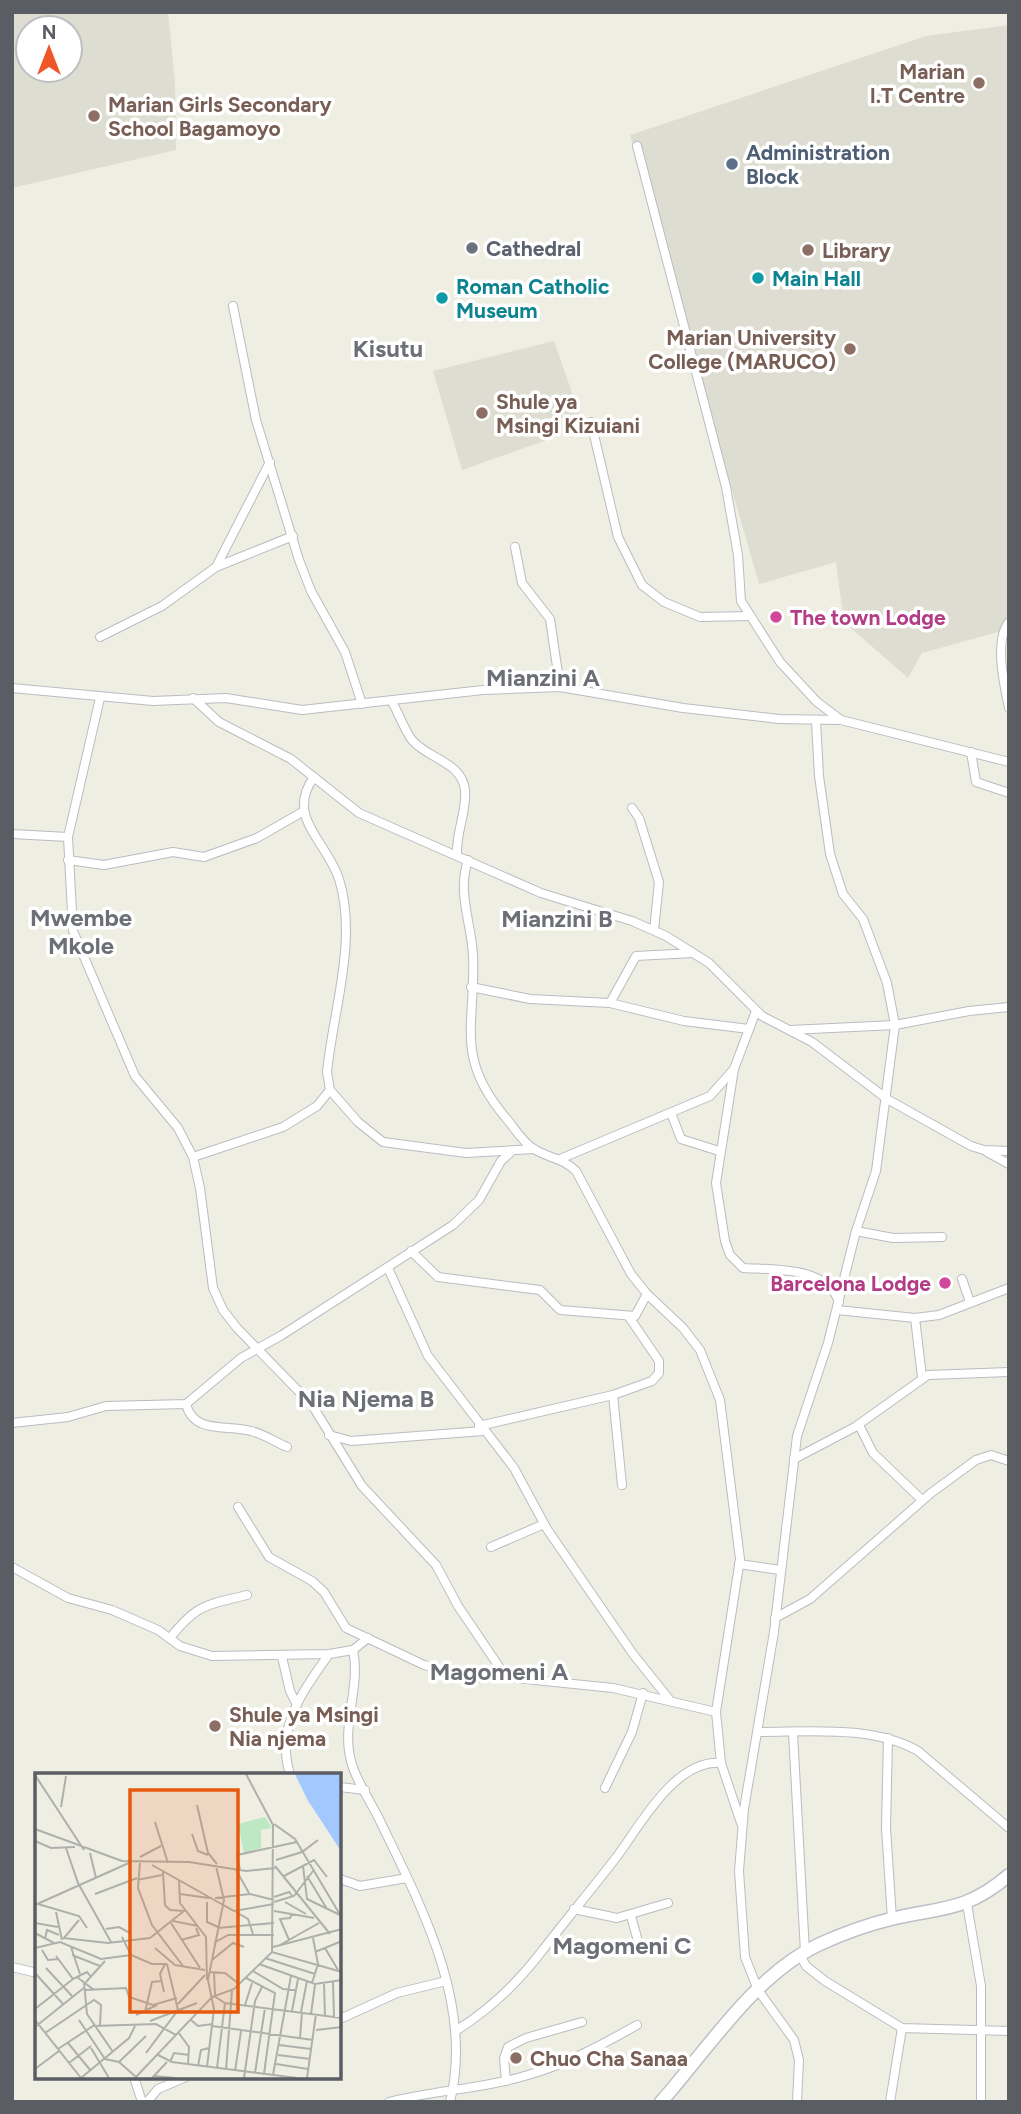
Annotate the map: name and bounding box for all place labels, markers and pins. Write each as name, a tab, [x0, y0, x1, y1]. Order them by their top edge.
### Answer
place label: Marian I.T Centre	[870, 59, 965, 108]
marker: Marian I.T Centre	[971, 75, 987, 91]
place label: Marian Girls Secondary School Bagamoyo	[108, 92, 332, 141]
marker: Marian Girls Secondary School Bagamoyo	[86, 108, 102, 124]
place label: Administration Block	[746, 140, 890, 189]
marker: Administration Block	[724, 156, 740, 172]
place label: Cathedral	[486, 236, 581, 261]
place label: Library	[822, 238, 891, 263]
marker: Cathedral	[464, 240, 480, 256]
marker: Library	[800, 242, 816, 258]
place label: Main Hall	[772, 266, 861, 291]
marker: Main Hall	[750, 270, 766, 286]
place label: Roman Catholic Museum	[456, 274, 610, 323]
marker: Roman Catholic Museum	[434, 290, 450, 306]
place label: Marian University College (MARUCO)	[648, 325, 837, 374]
marker: Marian University College (MARUCO)	[842, 341, 858, 357]
place label: Shule ya Msingi Kizuiani	[496, 389, 640, 438]
marker: Shule ya Msingi Kizuiani	[474, 405, 490, 421]
place label: The town Lodge	[790, 605, 946, 630]
marker: The town Lodge	[768, 609, 784, 625]
place label: Barcelona Lodge	[770, 1271, 931, 1296]
marker: Barcelona Lodge	[937, 1275, 953, 1291]
place label: Shule ya Msingi Nia njema	[229, 1702, 379, 1751]
marker: Shule ya Msingi Nia njema	[207, 1718, 223, 1734]
place label: Chuo Cha Sanaa	[530, 2046, 688, 2071]
marker: Chuo Cha Sanaa	[508, 2050, 524, 2066]

